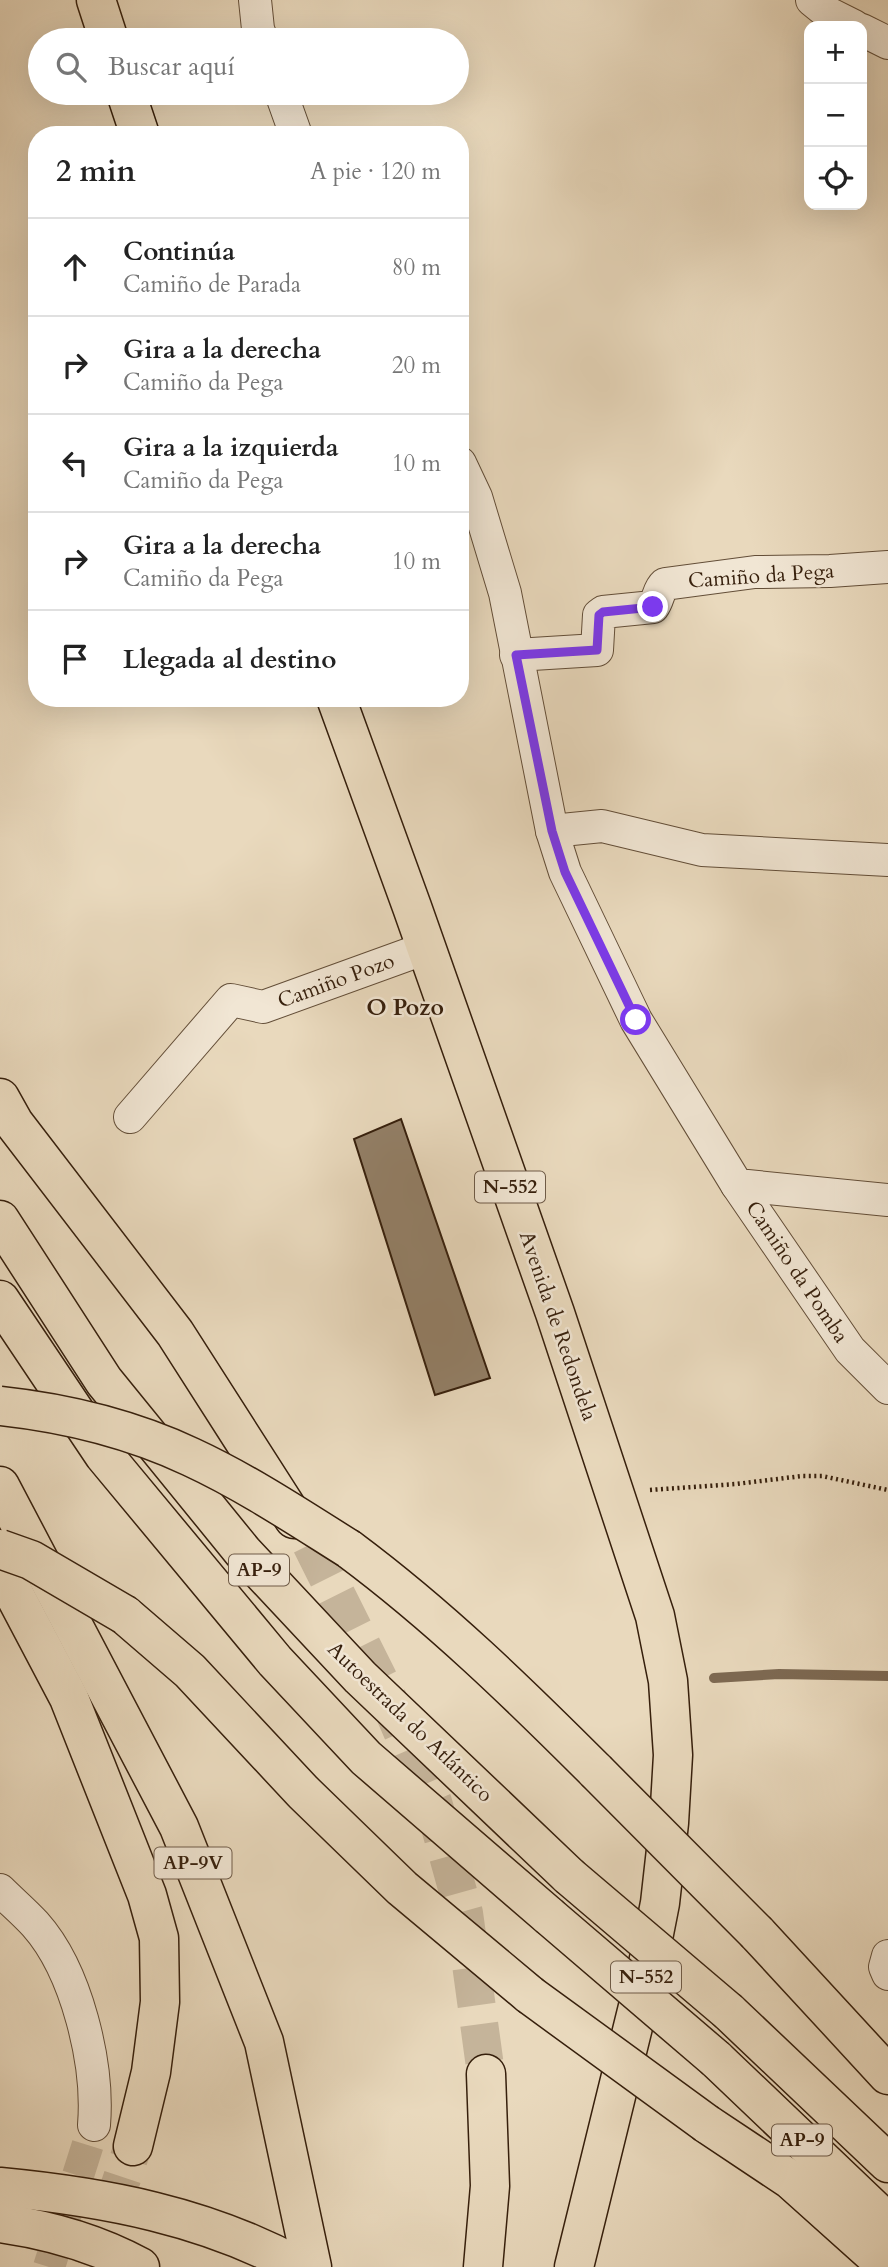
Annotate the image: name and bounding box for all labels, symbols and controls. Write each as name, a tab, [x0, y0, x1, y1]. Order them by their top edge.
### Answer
map controls	[804, 21, 867, 210]
button: +	[804, 21, 867, 84]
search box	[28, 28, 469, 105]
icon: search	[52, 48, 90, 86]
text: Buscar aquí	[108, 49, 235, 84]
button: −	[804, 84, 867, 147]
button: locate	[804, 147, 867, 210]
text: 2 min	[56, 151, 136, 192]
text: A pie · 120 m	[310, 156, 441, 187]
text: Continúa	[123, 234, 235, 269]
icon: ahead	[56, 248, 94, 286]
text: 80 m	[392, 252, 441, 283]
text: Camiño de Parada	[123, 269, 301, 300]
text: Gira a la derecha	[123, 332, 321, 367]
icon: right	[56, 346, 94, 384]
text: 20 m	[392, 350, 441, 381]
text: Camiño da Pega	[123, 367, 283, 398]
text: Gira a la izquierda	[123, 430, 339, 465]
icon: left	[56, 444, 94, 482]
text: 10 m	[392, 448, 441, 479]
text: Camiño da Pega	[123, 465, 283, 496]
text: Gira a la derecha	[123, 528, 321, 563]
icon: right	[56, 542, 94, 580]
text: 10 m	[392, 546, 441, 577]
street label: Camiño da Pega	[687, 556, 835, 596]
text: Camiño da Pega	[123, 563, 283, 594]
route end	[637, 591, 668, 622]
icon: arrive	[56, 640, 94, 678]
text: Llegada al destino	[123, 642, 337, 677]
street label: Camiño Pozo	[274, 946, 398, 1016]
district label: O Pozo	[366, 992, 444, 1023]
route start	[620, 1004, 651, 1035]
road number: N-552	[475, 1172, 545, 1203]
street label: Camiño da Pomba	[739, 1195, 855, 1349]
street label: Avenida de Redondela	[512, 1227, 604, 1425]
road number: AP-9	[229, 1554, 289, 1586]
street label: Autoestrada do Atlántico	[321, 1635, 499, 1809]
road number: AP-9V	[154, 1848, 232, 1879]
road number: N-552	[611, 1962, 681, 1993]
road number: AP-9	[772, 2124, 832, 2156]

